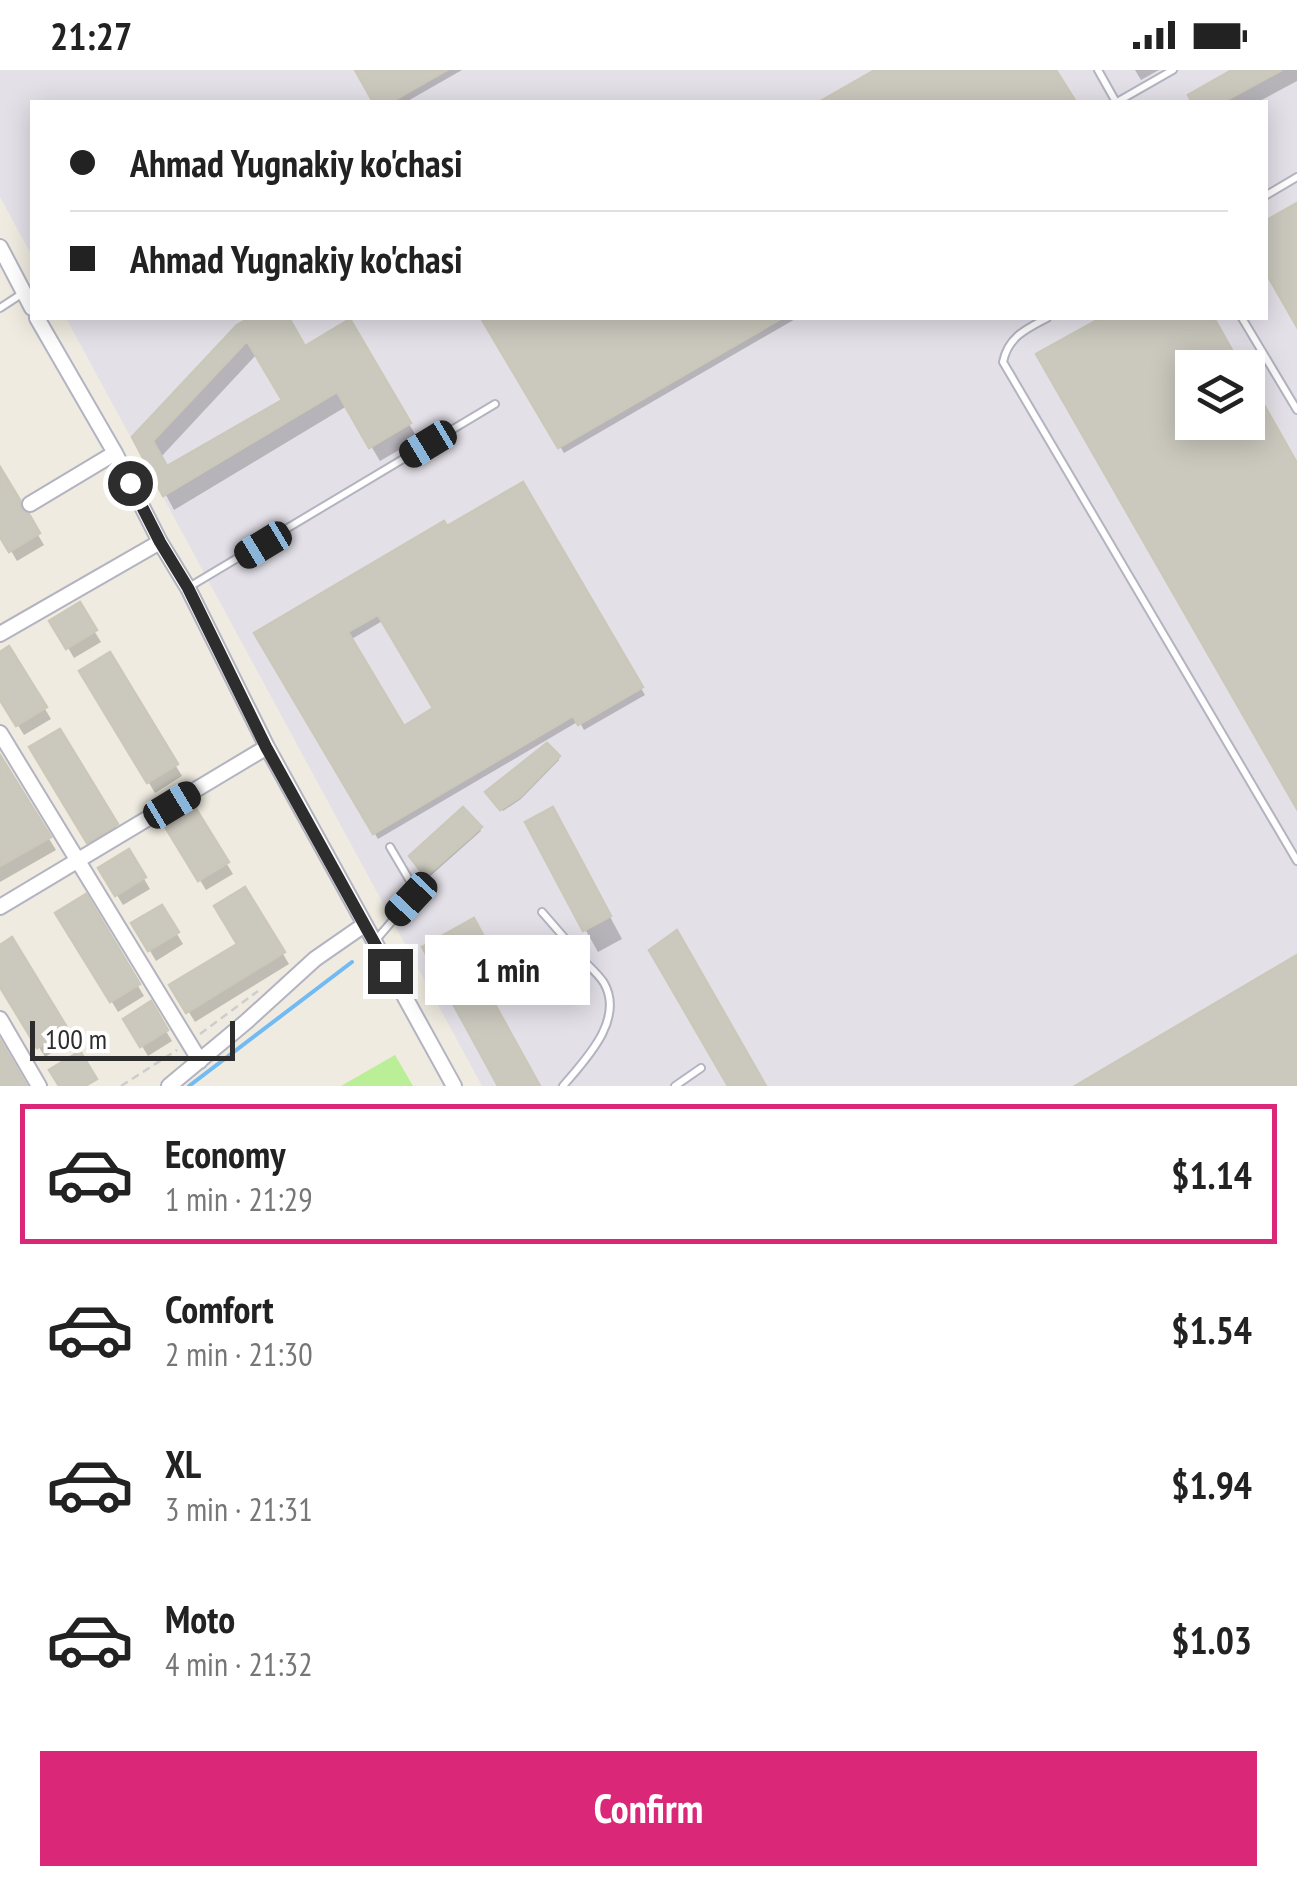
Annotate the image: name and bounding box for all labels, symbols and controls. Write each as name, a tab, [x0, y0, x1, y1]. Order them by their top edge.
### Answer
text: 21:27	[50, 11, 132, 60]
text: Ahmad Yugnakiy ko'chasi	[130, 138, 463, 187]
text: Ahmad Yugnakiy ko'chasi	[130, 234, 463, 283]
map controls	[1175, 350, 1265, 440]
button: layers	[1175, 350, 1265, 440]
car	[395, 416, 461, 472]
route start	[108, 461, 153, 506]
car	[230, 517, 296, 573]
car	[139, 777, 205, 833]
car	[380, 867, 442, 931]
callout: 1 min	[425, 936, 590, 1006]
route end	[368, 949, 413, 994]
text: 1 min	[475, 949, 540, 991]
scale bar	[30, 1016, 235, 1060]
text: 100 m	[45, 1020, 107, 1057]
icon: car	[45, 1129, 135, 1219]
text: Economy	[165, 1129, 285, 1178]
text: $1.14	[1171, 1150, 1252, 1199]
text: 1 min · 21:29	[165, 1178, 313, 1220]
icon: car	[45, 1284, 135, 1374]
text: Comfort	[165, 1284, 274, 1333]
text: $1.54	[1171, 1305, 1252, 1354]
text: 2 min · 21:30	[165, 1333, 313, 1375]
icon: car	[45, 1439, 135, 1529]
text: XL	[165, 1439, 201, 1488]
text: $1.94	[1171, 1460, 1252, 1509]
text: 3 min · 21:31	[165, 1488, 313, 1530]
icon: car	[45, 1594, 135, 1684]
text: Moto	[165, 1594, 235, 1643]
text: $1.03	[1171, 1615, 1252, 1664]
text: 4 min · 21:32	[165, 1643, 313, 1685]
button: Confirm	[40, 1751, 1257, 1866]

